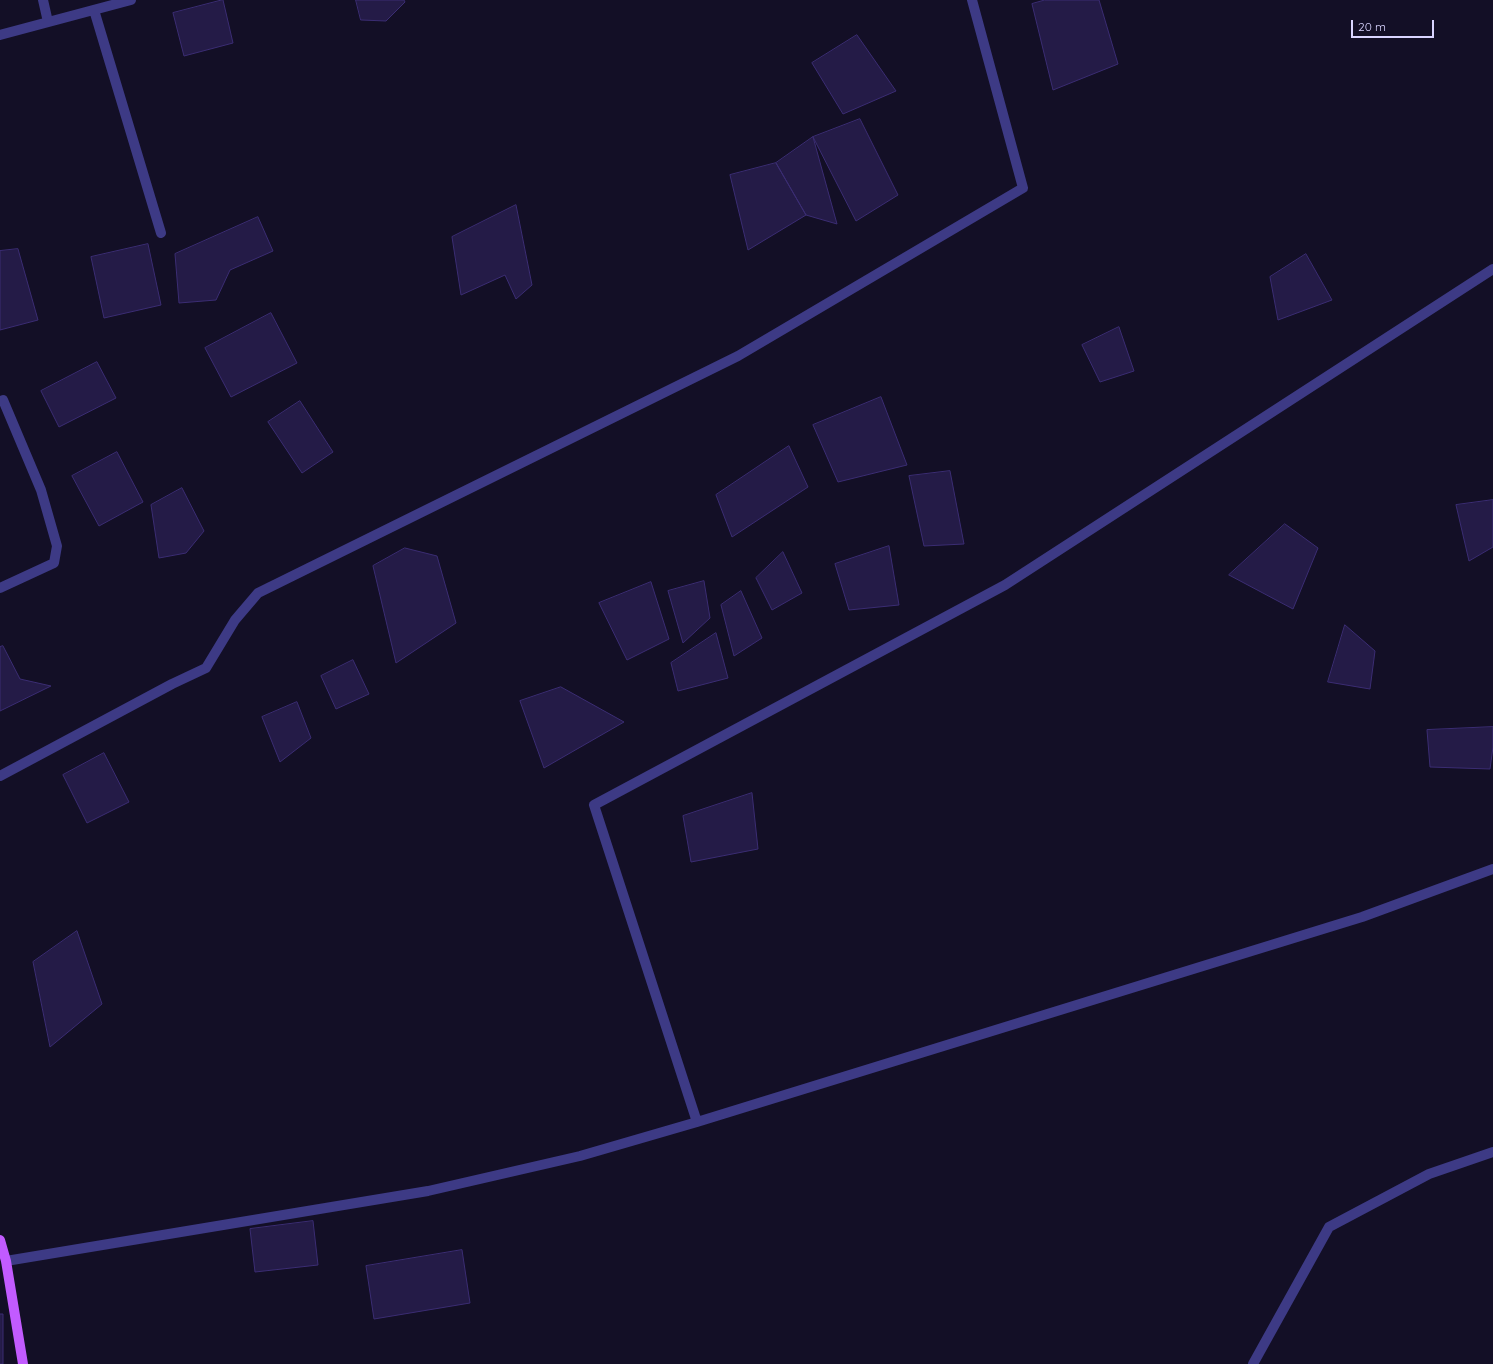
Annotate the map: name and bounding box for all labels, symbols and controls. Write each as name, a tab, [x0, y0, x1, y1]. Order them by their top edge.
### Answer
scale bar	[1353, 12, 1436, 38]
text: 20 m	[1358, 19, 1386, 34]

